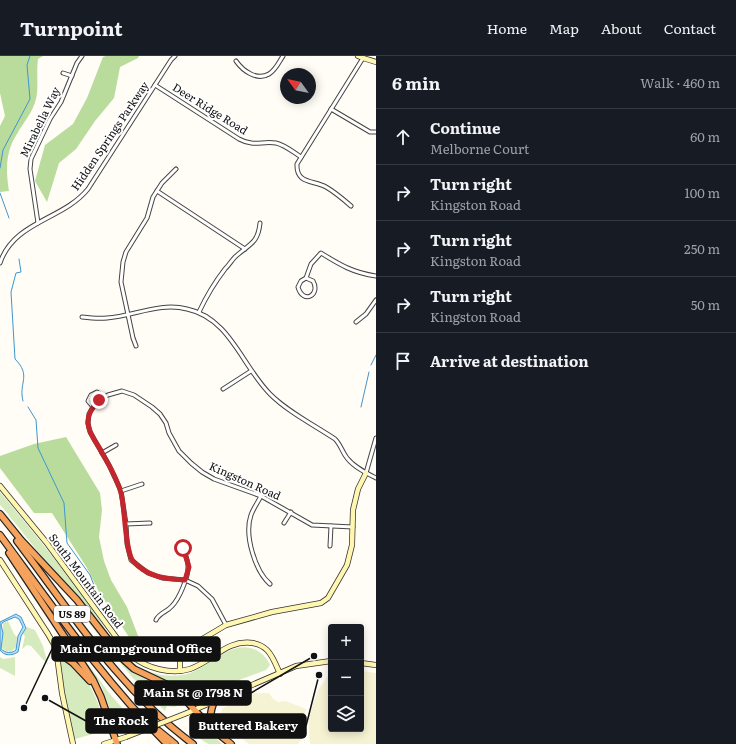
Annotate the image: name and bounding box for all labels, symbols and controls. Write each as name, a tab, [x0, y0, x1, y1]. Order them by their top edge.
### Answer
text: Turnpoint	[20, 14, 123, 42]
text: Home	[487, 18, 527, 38]
text: Map	[549, 18, 579, 38]
text: About	[601, 18, 642, 38]
text: Contact	[664, 18, 716, 38]
north arrow	[280, 68, 316, 104]
text: 6 min	[392, 70, 440, 95]
text: Walk · 460 m	[640, 73, 720, 92]
street label: Hidden Springs Parkway	[67, 77, 152, 193]
street label: Deer Ridge Road	[170, 79, 251, 138]
street label: Mirabella Way	[15, 83, 63, 160]
text: Continue	[430, 116, 500, 139]
icon: ahead	[392, 126, 414, 148]
text: 60 m	[690, 127, 720, 146]
text: Melborne Court	[430, 139, 529, 158]
text: Turn right	[430, 172, 512, 195]
icon: right	[392, 182, 414, 204]
text: 100 m	[684, 183, 720, 202]
text: Kingston Road	[430, 195, 521, 214]
text: Turn right	[430, 228, 512, 251]
icon: right	[392, 238, 414, 260]
text: 250 m	[684, 239, 720, 258]
text: Kingston Road	[430, 251, 521, 270]
text: Turn right	[430, 284, 512, 307]
icon: right	[392, 294, 414, 316]
text: 50 m	[691, 295, 720, 314]
text: Kingston Road	[430, 307, 521, 326]
text: Arrive at destination	[430, 349, 589, 372]
icon: arrive	[392, 350, 414, 372]
route end	[90, 391, 108, 409]
street label: Kingston Road	[207, 457, 284, 503]
street label: South Mountain Road	[46, 530, 128, 631]
route start	[174, 539, 192, 557]
road number: US 89	[54, 606, 90, 622]
map controls	[328, 624, 364, 732]
button: +	[328, 624, 364, 660]
callout: Main Campground Office	[52, 637, 220, 661]
text: Main Campground Office	[60, 639, 212, 657]
button: −	[328, 660, 364, 696]
callout: Main St @ 1798 N	[135, 681, 251, 705]
text: Main St @ 1798 N	[143, 683, 243, 701]
button: layers	[328, 696, 364, 732]
callout: The Rock	[86, 709, 157, 733]
text: The Rock	[93, 711, 150, 729]
callout: Buttered Bakery	[190, 714, 306, 738]
text: Buttered Bakery	[198, 716, 299, 734]

